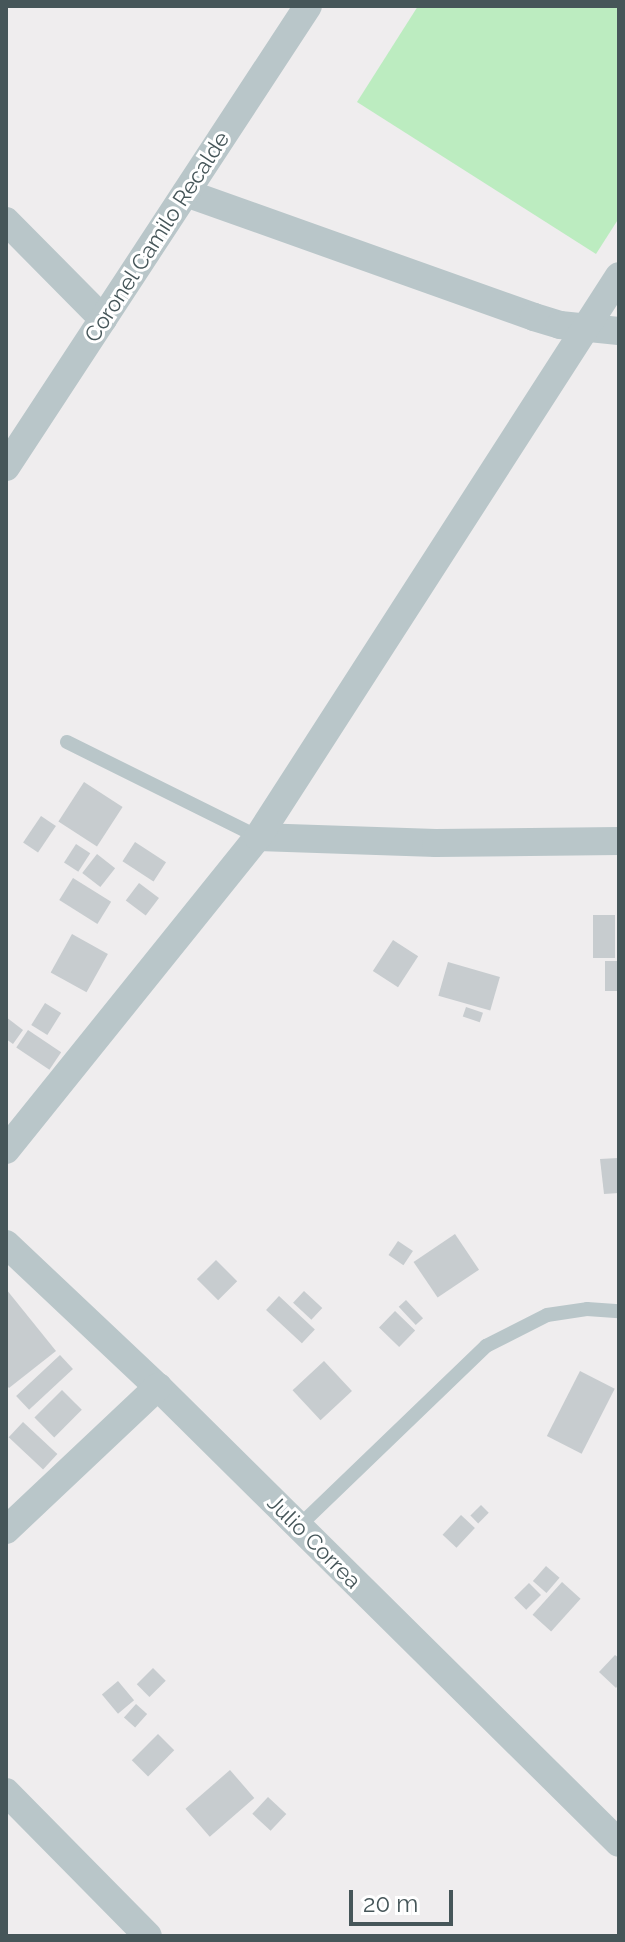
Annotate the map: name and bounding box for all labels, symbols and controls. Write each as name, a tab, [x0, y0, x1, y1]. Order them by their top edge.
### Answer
street label: Coronel Camilo Recalde	[79, 127, 235, 347]
street label: Julio Correa	[262, 1490, 366, 1594]
scale bar	[353, 1874, 457, 1924]
text: 20 m	[363, 1889, 418, 1918]

